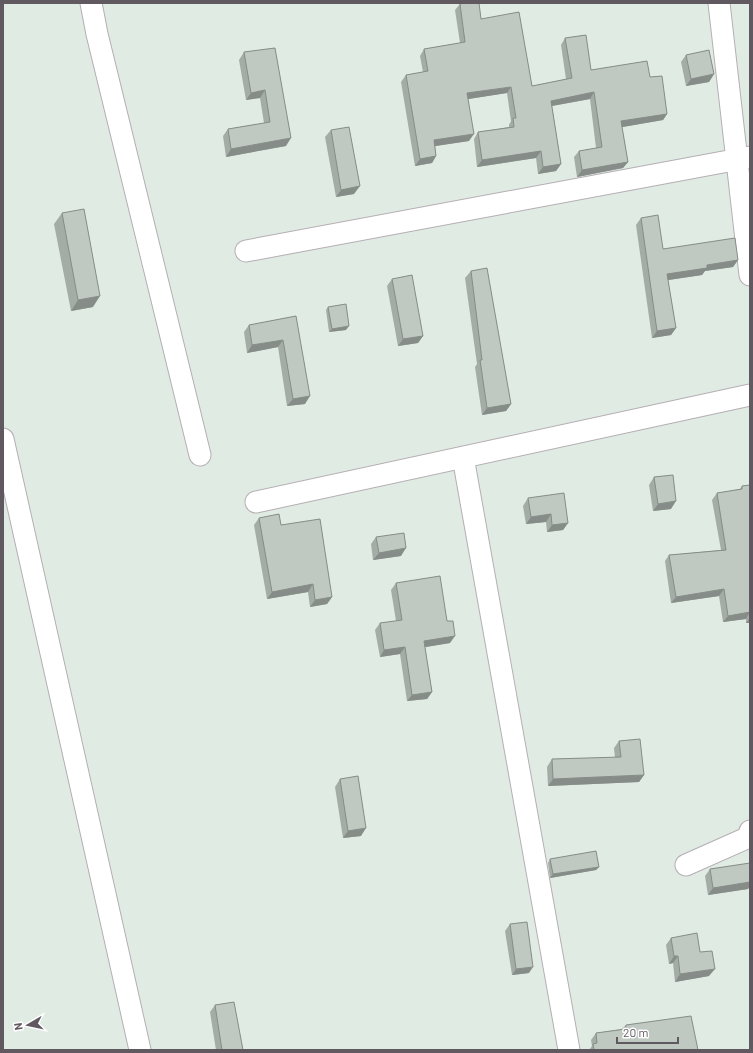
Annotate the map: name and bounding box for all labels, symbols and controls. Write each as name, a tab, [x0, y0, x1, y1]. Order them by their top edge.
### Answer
north arrow	[8, 1005, 48, 1045]
scale bar	[617, 1019, 678, 1045]
text: N	[11, 1022, 25, 1031]
text: 20 m	[623, 1025, 649, 1039]

